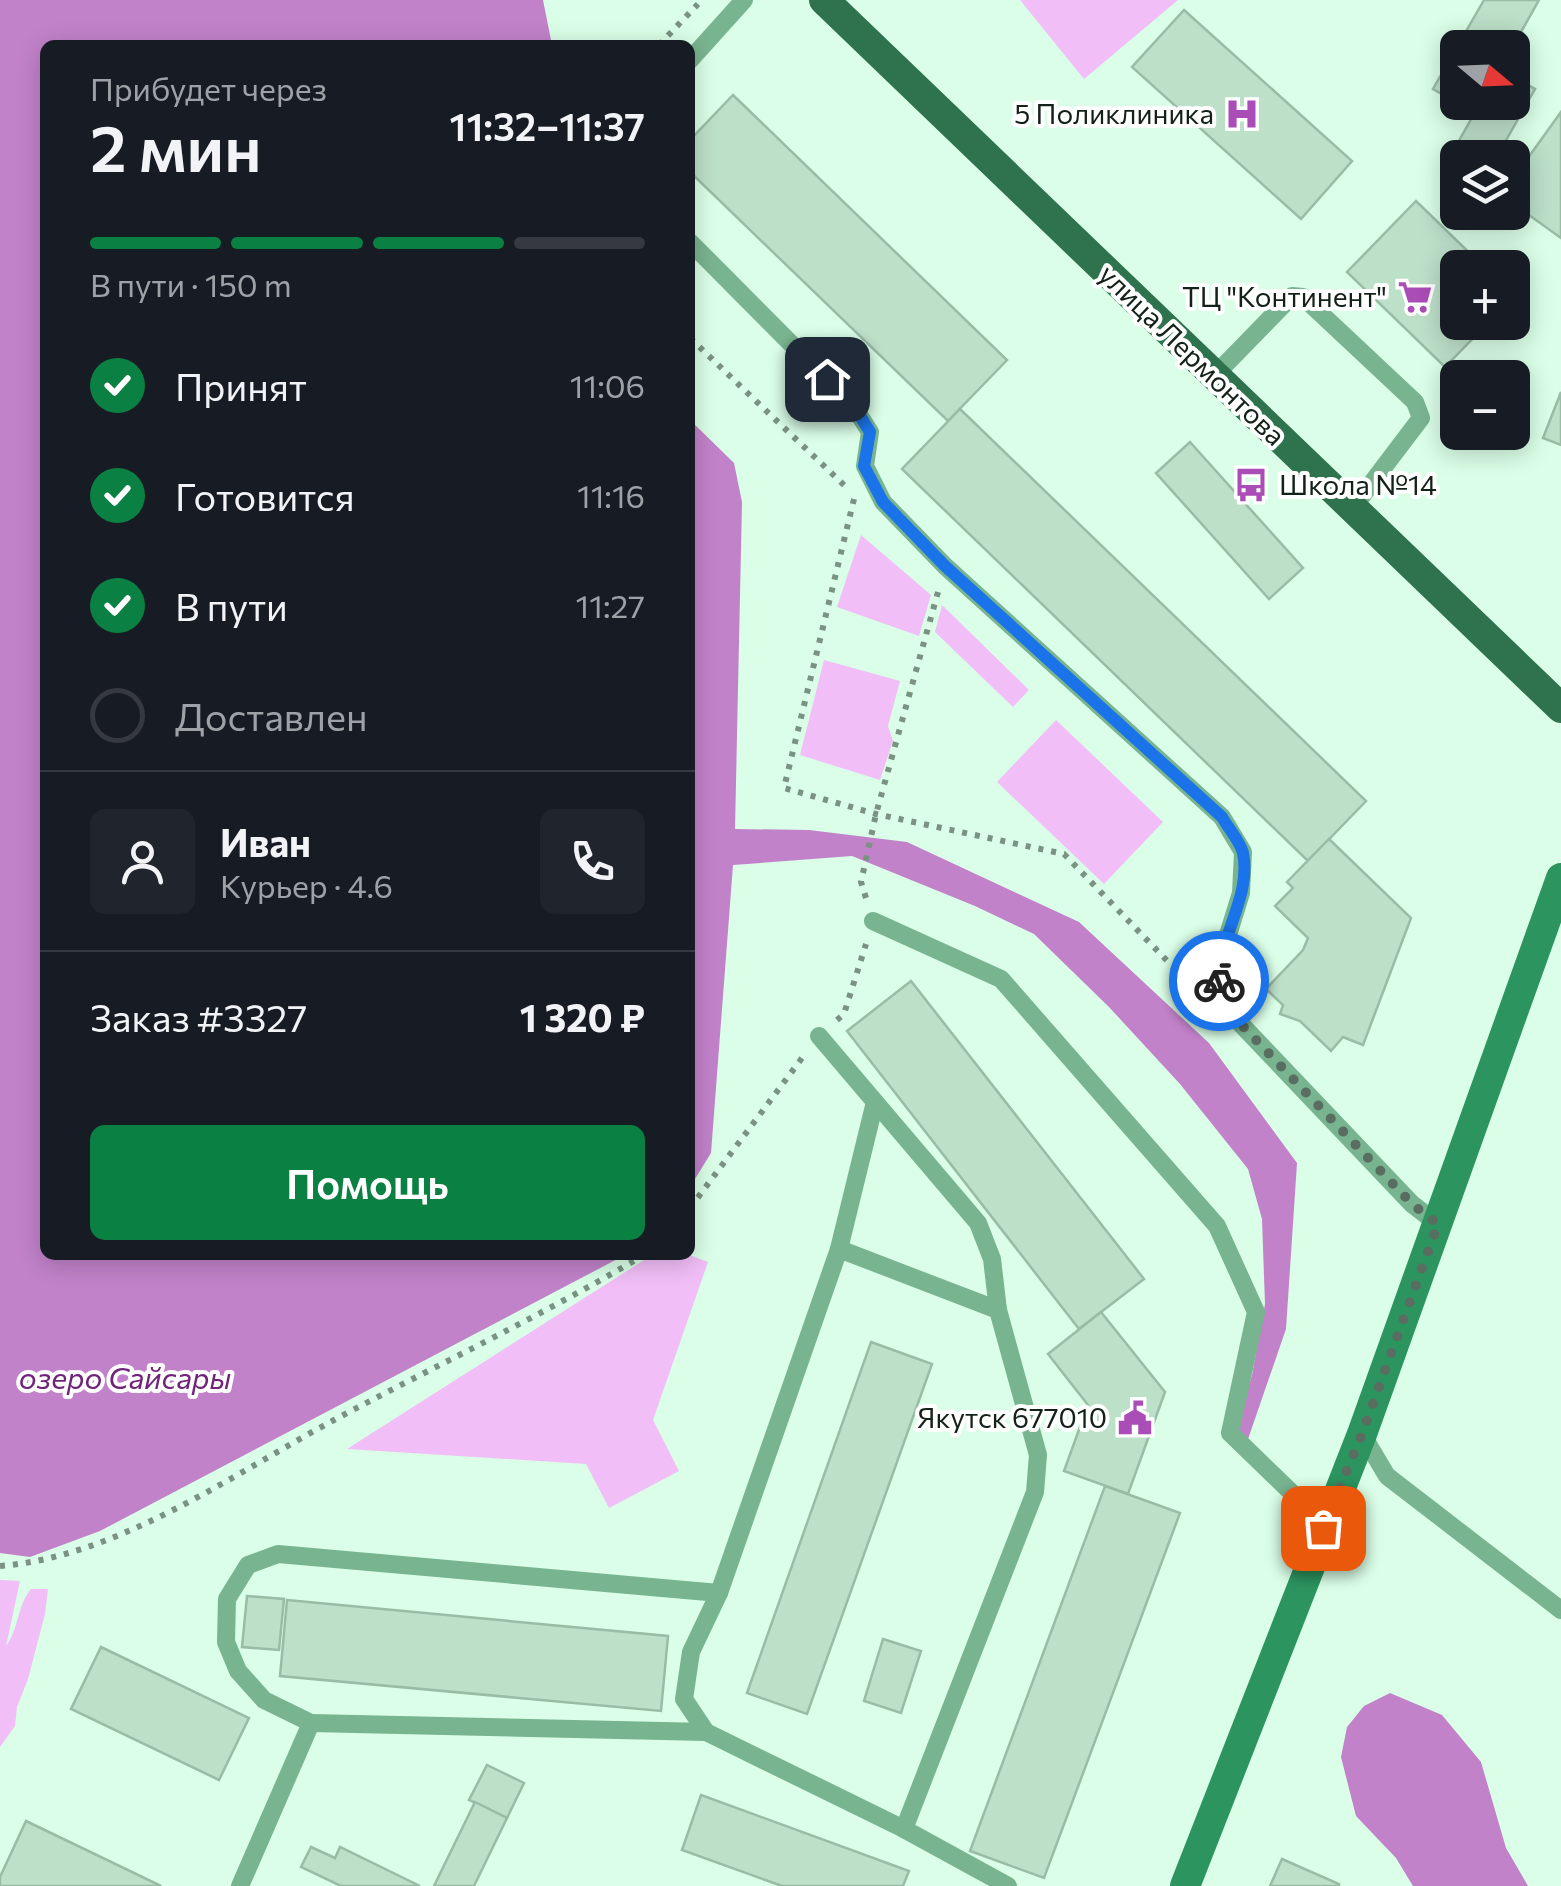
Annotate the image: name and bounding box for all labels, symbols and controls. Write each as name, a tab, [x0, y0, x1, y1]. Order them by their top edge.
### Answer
north arrow	[1440, 30, 1530, 120]
map controls	[1440, 30, 1530, 450]
text: Прибудет через	[90, 68, 327, 108]
hospital icon: 5 Поликлиника	[1223, 95, 1261, 133]
place label: 5 Поликлиника	[1014, 96, 1214, 130]
text: 11:32–11:37	[450, 102, 645, 149]
text: 2 мин	[90, 106, 262, 185]
button: layers	[1440, 140, 1530, 230]
button: +	[1440, 250, 1530, 340]
street label: улица Лермонтова	[1092, 257, 1293, 452]
text: В пути · 150 m	[90, 264, 292, 304]
supermarket icon: ТЦ "Континент"	[1396, 278, 1434, 316]
place label: ТЦ "Континент"	[1182, 279, 1387, 313]
pin	[785, 337, 870, 422]
icon: home	[800, 352, 855, 407]
icon: check	[90, 358, 145, 413]
button: −	[1440, 360, 1530, 450]
text: Принят	[175, 362, 307, 409]
text: 11:06	[570, 365, 645, 405]
bus stop icon: Школа №14	[1232, 466, 1270, 504]
place label: Школа №14	[1279, 467, 1437, 501]
icon: check	[90, 468, 145, 523]
text: Готовится	[175, 472, 355, 519]
text: 11:16	[577, 475, 645, 515]
icon: check	[90, 578, 145, 633]
text: В пути	[175, 582, 288, 629]
text: 11:27	[576, 585, 645, 625]
text: Доставлен	[175, 692, 368, 739]
button: person	[90, 809, 195, 914]
button: phone	[540, 809, 645, 914]
text: Иван	[220, 818, 311, 865]
text: Курьер · 4.6	[220, 865, 393, 905]
courier	[1169, 931, 1269, 1031]
icon: bike	[1192, 954, 1247, 1009]
text: Заказ #3327	[90, 993, 307, 1040]
text: 1 320 ₽	[520, 993, 645, 1040]
button: Помощь	[90, 1125, 645, 1240]
water label: озеро Сайсары	[19, 1358, 231, 1395]
public building icon: Якутск 677010	[1116, 1399, 1154, 1437]
place label: Якутск 677010	[917, 1400, 1107, 1434]
pin	[1281, 1486, 1366, 1571]
icon: bag	[1296, 1501, 1351, 1556]

